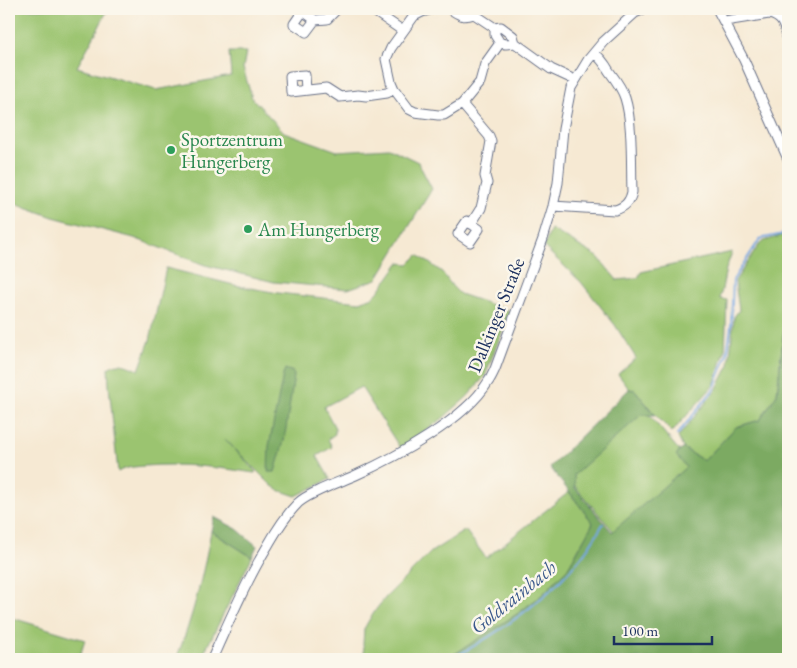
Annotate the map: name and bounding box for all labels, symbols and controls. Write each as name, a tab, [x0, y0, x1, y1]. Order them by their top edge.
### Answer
place label: Sportzentrum Hungerberg	[181, 127, 283, 174]
marker: Sportzentrum Hungerberg	[165, 144, 177, 156]
place label: Am Hungerberg	[257, 217, 380, 242]
marker: Am Hungerberg	[242, 223, 254, 235]
street label: Dalkinger Straße	[462, 254, 530, 376]
water label: Goldrainbach	[465, 554, 562, 640]
scale bar	[614, 613, 712, 645]
text: 100 m	[622, 621, 659, 640]

